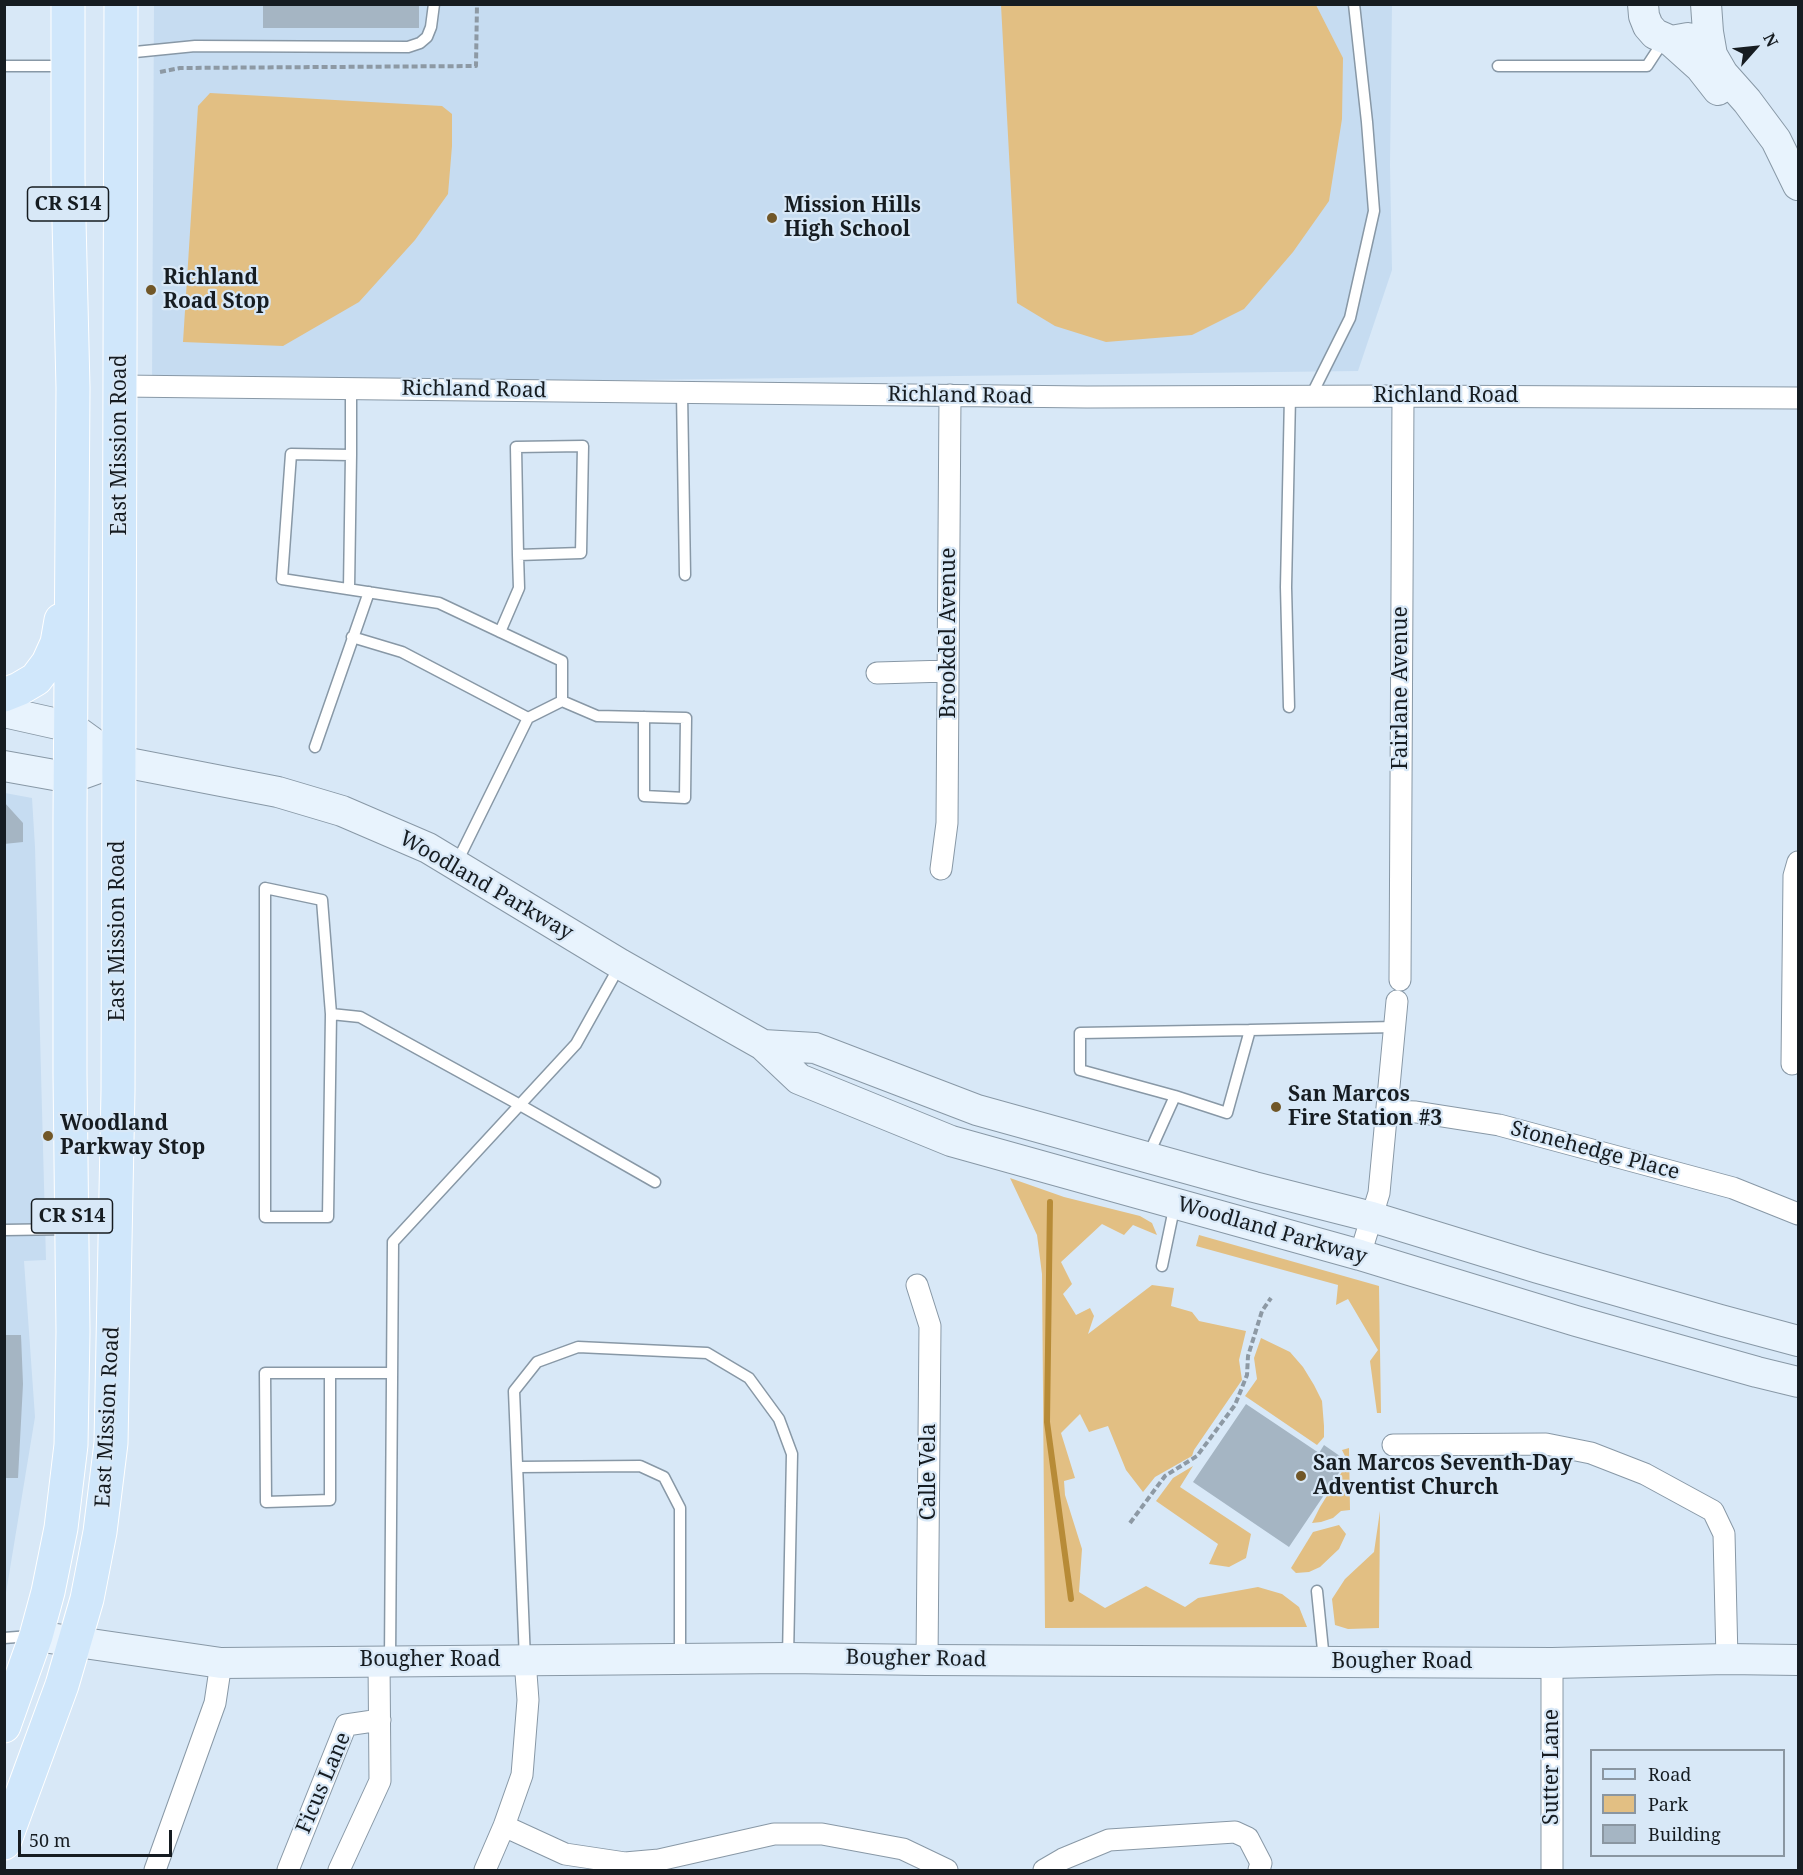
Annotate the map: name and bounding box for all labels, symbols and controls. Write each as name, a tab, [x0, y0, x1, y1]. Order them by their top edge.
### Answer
north arrow	[1725, 18, 1785, 78]
text: N	[1758, 29, 1784, 50]
road number: CR S14	[28, 187, 109, 221]
place label: Mission Hills High School	[784, 193, 921, 243]
marker: Mission Hills High School	[765, 211, 779, 225]
place label: Richland Road Stop	[163, 265, 270, 315]
marker: Richland Road Stop	[144, 283, 158, 297]
street label: East Mission Road	[107, 354, 133, 536]
street label: Richland Road	[401, 376, 547, 404]
street label: Richland Road	[887, 382, 1033, 410]
street label: Richland Road	[1373, 383, 1519, 409]
street label: Brookdel Avenue	[936, 548, 962, 718]
street label: Fairlane Avenue	[1388, 606, 1414, 770]
street label: Woodland Parkway	[395, 826, 577, 946]
street label: East Mission Road	[105, 840, 131, 1022]
place label: San Marcos Fire Station #3	[1288, 1082, 1442, 1132]
marker: San Marcos Fire Station #3	[1269, 1100, 1283, 1114]
place label: Woodland Parkway Stop	[60, 1111, 205, 1161]
street label: Stonehedge Place	[1508, 1116, 1682, 1186]
marker: Woodland Parkway Stop	[41, 1129, 55, 1143]
street label: Woodland Parkway	[1174, 1192, 1370, 1270]
road number: CR S14	[32, 1199, 112, 1233]
street label: East Mission Road	[91, 1326, 125, 1508]
street label: Calle Vela	[916, 1424, 942, 1520]
place label: San Marcos Seventh-Day Adventist Church	[1313, 1451, 1573, 1501]
marker: San Marcos Seventh-Day Adventist Church	[1294, 1469, 1308, 1483]
street label: Bougher Road	[845, 1645, 987, 1673]
street label: Bougher Road	[359, 1647, 501, 1673]
street label: Bougher Road	[1331, 1649, 1473, 1675]
street label: Sutter Lane	[1539, 1709, 1565, 1825]
street label: Ficus Lane	[291, 1729, 357, 1837]
legend	[1590, 1749, 1785, 1857]
text: Road	[1648, 1762, 1691, 1786]
text: Park	[1648, 1792, 1688, 1816]
scale bar	[21, 1818, 176, 1856]
text: Building	[1648, 1822, 1721, 1846]
text: 50 m	[29, 1828, 71, 1852]

